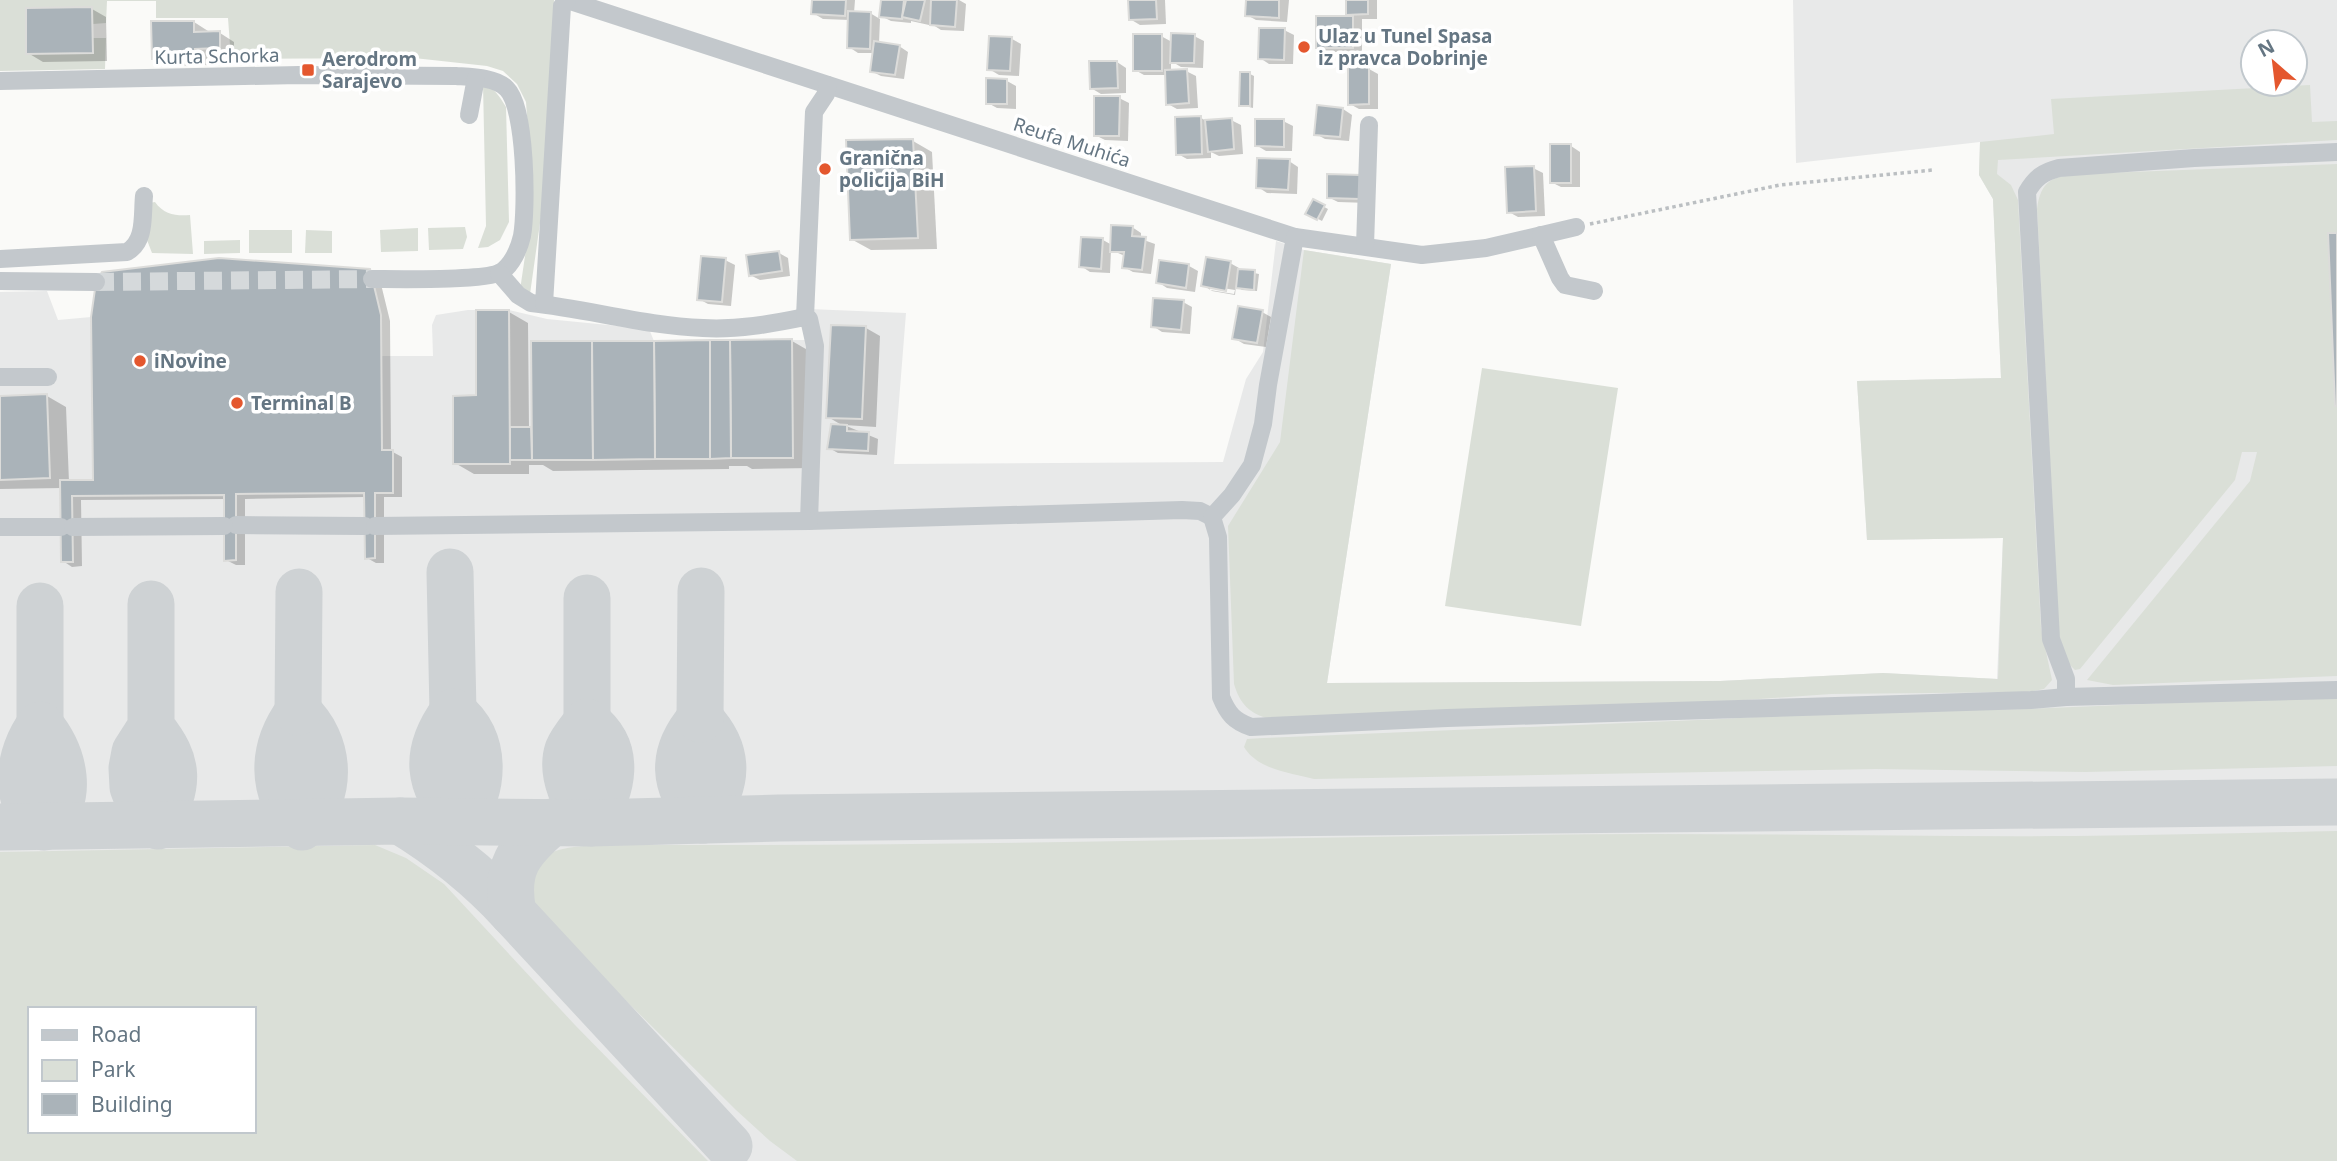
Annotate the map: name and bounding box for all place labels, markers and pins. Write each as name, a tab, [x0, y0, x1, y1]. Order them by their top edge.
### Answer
place label: Ulaz u Tunel Spasa iz pravca Dobrinje	[1318, 23, 1492, 71]
marker: Ulaz u Tunel Spasa iz pravca Dobrinje	[1296, 39, 1312, 55]
place label: Aerodrom Sarajevo	[322, 46, 417, 94]
marker: Aerodrom Sarajevo	[300, 62, 316, 78]
place label: Granična policija BiH	[839, 145, 945, 193]
marker: Granična policija BiH	[817, 161, 833, 177]
place label: iNovine	[154, 348, 227, 374]
marker: iNovine	[132, 353, 148, 369]
place label: Terminal B	[251, 390, 352, 416]
marker: Terminal B	[229, 395, 245, 411]

